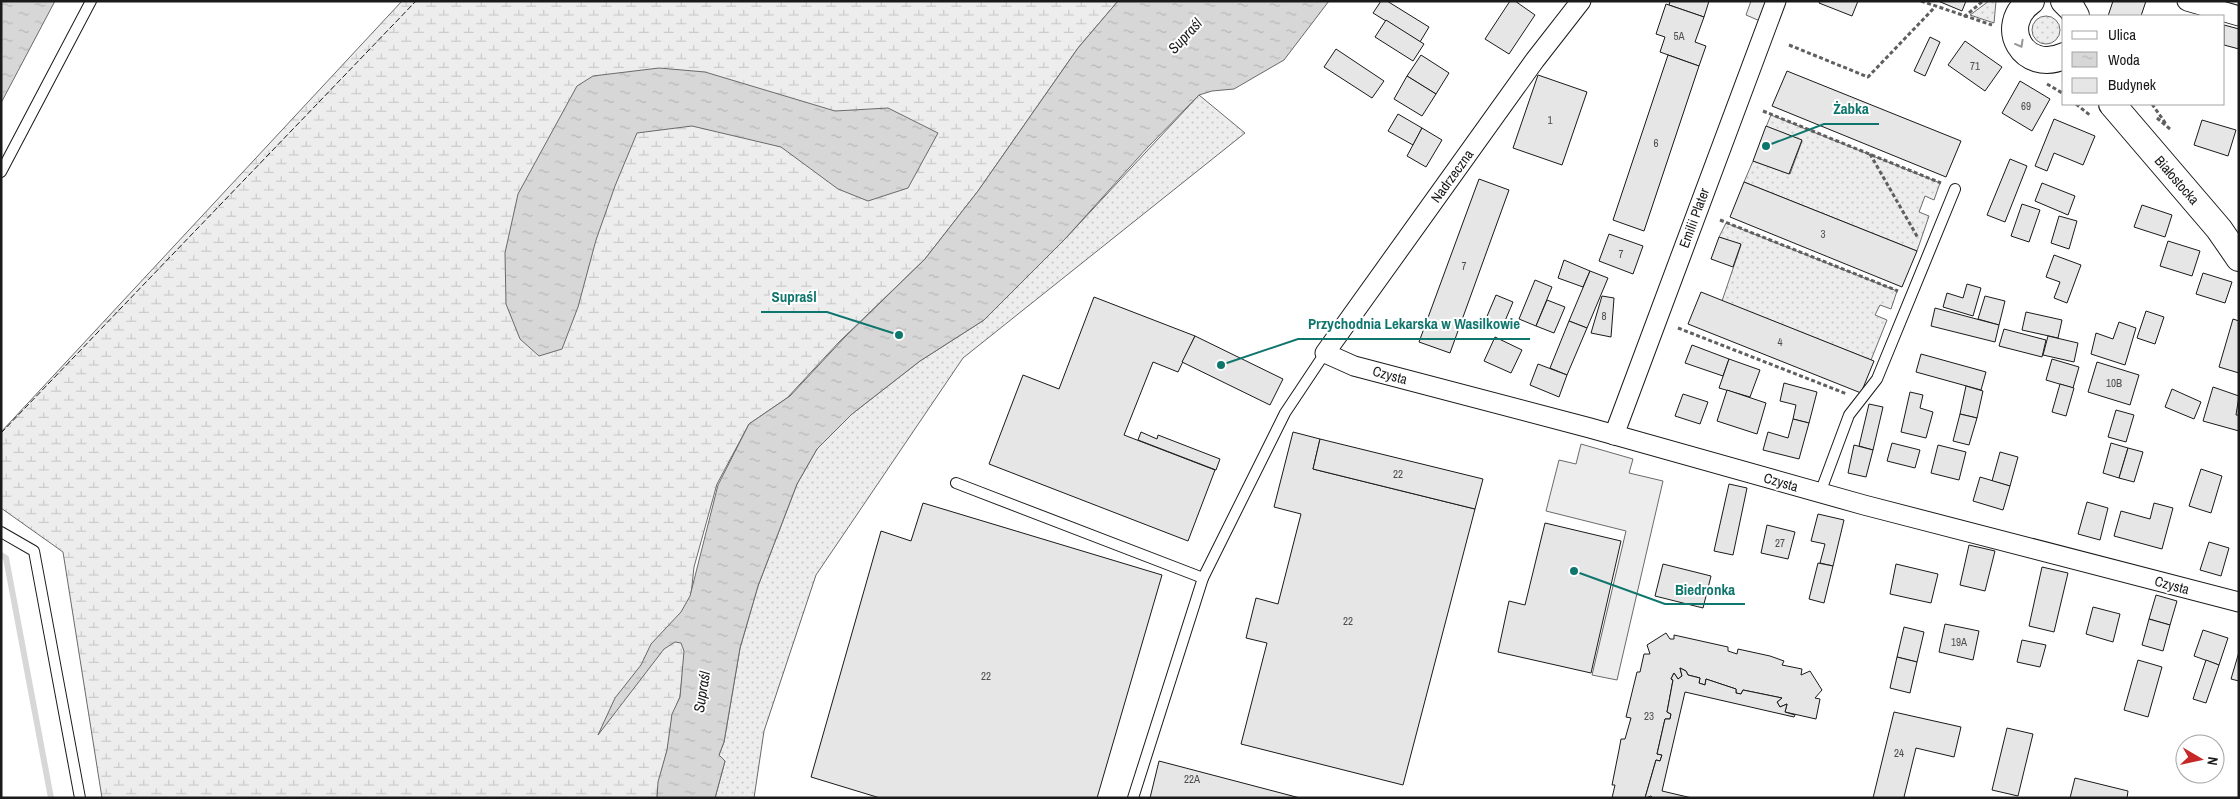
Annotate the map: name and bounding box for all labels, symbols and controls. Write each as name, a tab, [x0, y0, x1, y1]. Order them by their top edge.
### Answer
water label: Supraśl	[1163, 13, 1207, 58]
legend	[2062, 15, 2225, 105]
text: Ulica	[2108, 24, 2136, 45]
house number: 5A	[1673, 29, 1685, 43]
one-way arrow	[2014, 38, 2024, 47]
text: Woda	[2108, 49, 2140, 70]
house number: 71	[1970, 59, 1980, 73]
text: Budynek	[2108, 74, 2157, 95]
callout: Żabka	[1824, 94, 1879, 124]
text: Żabka	[1833, 98, 1869, 119]
house number: 69	[2021, 99, 2031, 113]
house number: 1	[1547, 113, 1553, 127]
house number: 6	[1653, 136, 1659, 150]
street label: Nadrzeczna	[1427, 145, 1478, 206]
street label: Białostocka	[2151, 152, 2204, 209]
street label: Emilii Plater	[1675, 185, 1713, 250]
house number: 3	[1820, 227, 1826, 241]
house number: 7	[1618, 247, 1624, 261]
house number: 7	[1461, 259, 1467, 273]
callout: Supraśl	[761, 282, 827, 312]
text: Supraśl	[771, 286, 817, 307]
callout: Przychodnia Lekarska w Wasilkowie	[1298, 309, 1530, 339]
house number: 8	[1601, 309, 1607, 323]
text: Przychodnia Lekarska w Wasilkowie	[1308, 313, 1520, 334]
house number: 4	[1777, 335, 1783, 349]
street label: Czysta	[1371, 362, 1410, 388]
house number: 10B	[2106, 376, 2122, 390]
house number: 22	[1393, 467, 1403, 481]
street label: Czysta	[1762, 469, 1801, 496]
house number: 27	[1775, 536, 1785, 550]
street label: Czysta	[2153, 572, 2192, 598]
callout: Biedronka	[1665, 574, 1745, 604]
text: Biedronka	[1675, 579, 1735, 600]
house number: 22	[1343, 614, 1353, 628]
house number: 19A	[1951, 635, 1968, 649]
water label: Supraśl	[688, 669, 715, 714]
house number: 22	[981, 669, 991, 683]
house number: 23	[1644, 709, 1654, 723]
north arrow	[2175, 734, 2225, 784]
house number: 24	[1894, 746, 1904, 760]
text: N	[2203, 756, 2222, 767]
house number: 22A	[1184, 772, 1201, 786]

